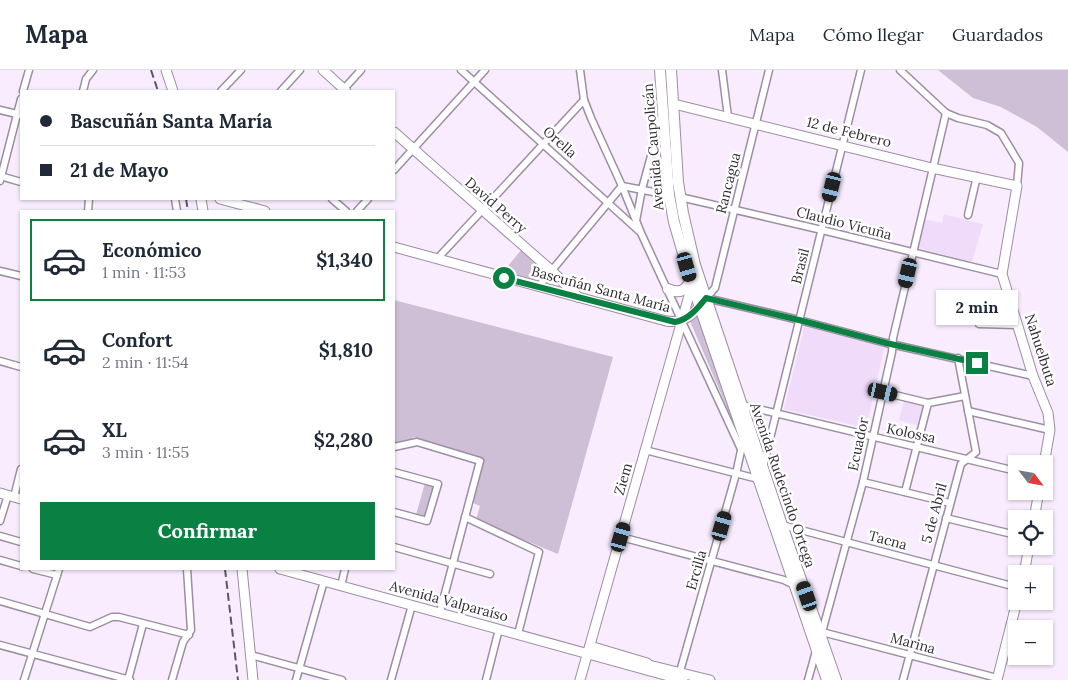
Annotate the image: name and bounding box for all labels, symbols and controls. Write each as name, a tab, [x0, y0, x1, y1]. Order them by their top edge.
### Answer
text: Mapa	[25, 19, 88, 50]
text: Mapa	[749, 23, 795, 46]
text: Cómo llegar	[823, 23, 924, 46]
text: Guardados	[952, 23, 1043, 46]
street label: Avenida Caupolicán	[638, 82, 668, 212]
text: Bascuñán Santa María	[70, 109, 272, 133]
street label: 12 de Febrero	[805, 113, 893, 151]
street label: Orella	[539, 122, 581, 162]
street label: Rancagua	[712, 151, 744, 215]
text: 21 de Mayo	[70, 158, 168, 182]
car	[821, 171, 842, 203]
street label: David Perry	[461, 173, 531, 237]
street label: Claudio Vicuña	[794, 202, 894, 244]
icon: car	[42, 238, 87, 283]
text: Económico	[102, 238, 202, 262]
street label: Brasil	[787, 246, 813, 286]
text: $1,340	[316, 248, 373, 272]
car	[675, 251, 698, 283]
car	[897, 257, 918, 289]
text: 1 min · 11:53	[102, 262, 186, 282]
street label: Bascuñán Santa María	[529, 262, 673, 316]
route start	[493, 267, 515, 289]
callout: 2 min	[936, 290, 1018, 326]
text: 2 min	[956, 297, 998, 317]
street label: Nahuelbuta	[1021, 311, 1061, 389]
icon: car	[42, 328, 87, 373]
text: Confort	[102, 328, 173, 352]
text: $1,810	[319, 338, 373, 362]
text: 2 min · 11:54	[102, 352, 189, 372]
route end	[966, 352, 988, 374]
car	[866, 381, 899, 403]
street label: Avenida Rudecindo Ortega	[746, 399, 820, 570]
street label: Ecuador	[844, 416, 872, 472]
icon: car	[42, 418, 87, 463]
text: XL	[102, 418, 127, 442]
street label: Kolossa	[885, 419, 937, 447]
text: $2,280	[314, 428, 373, 452]
text: 3 min · 11:55	[102, 442, 189, 462]
north arrow	[1008, 455, 1052, 500]
map controls	[1008, 455, 1053, 665]
street label: Ziem	[610, 460, 636, 497]
street label: 5 de Abril	[917, 481, 951, 545]
button: Confirmar	[40, 502, 375, 560]
car	[710, 510, 733, 542]
button: locate	[1008, 510, 1053, 555]
car	[609, 521, 632, 553]
street label: Tacna	[867, 526, 909, 554]
street label: Ercilla	[682, 548, 710, 592]
button: +	[1008, 565, 1053, 610]
street label: Avenida Valparaíso	[387, 576, 510, 625]
car	[795, 579, 818, 613]
button: −	[1008, 620, 1053, 665]
street label: Marina	[889, 628, 937, 658]

